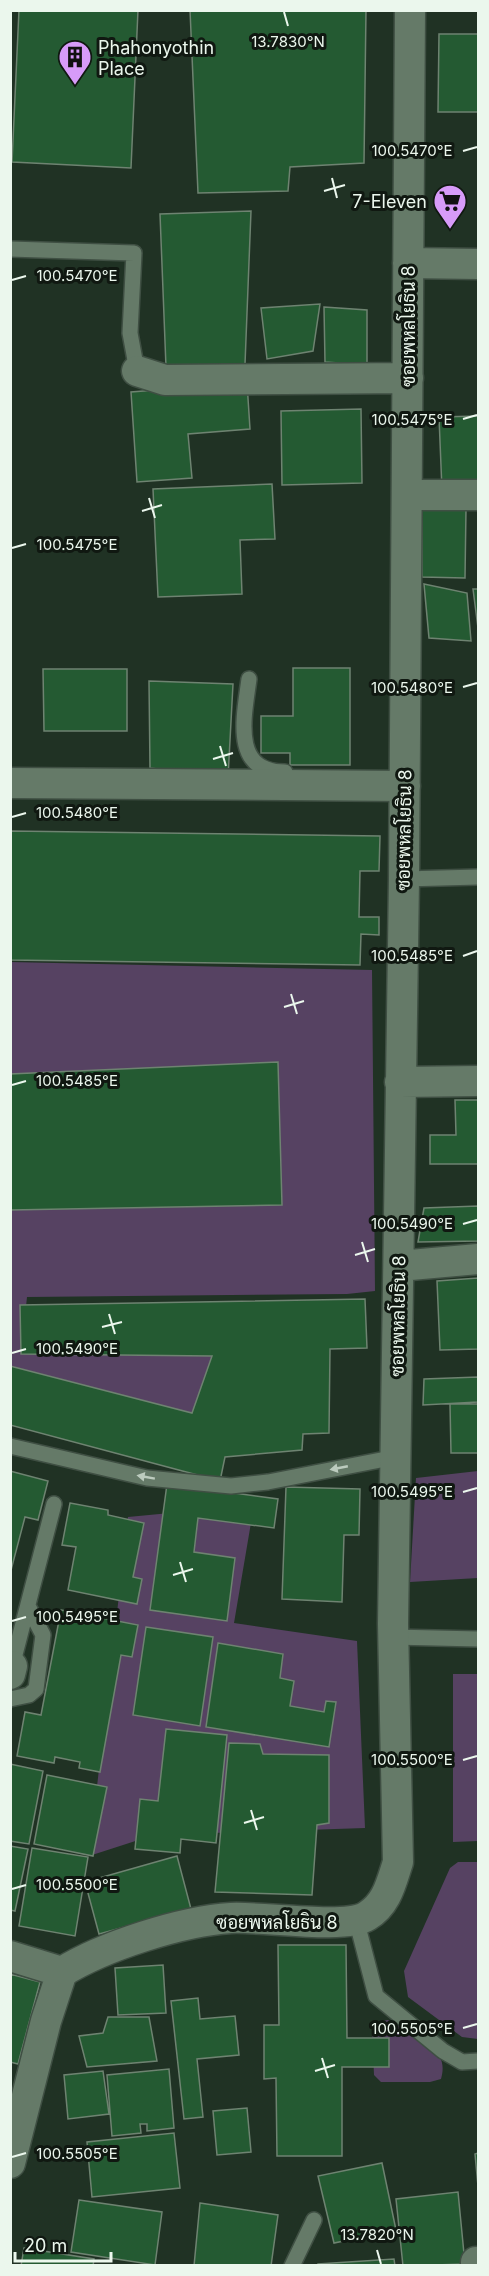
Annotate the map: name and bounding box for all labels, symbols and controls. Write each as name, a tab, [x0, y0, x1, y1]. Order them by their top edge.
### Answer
text: 13.7830°N	[251, 32, 325, 51]
place label: Phahonyothin Place	[98, 37, 214, 79]
building icon: Phahonyothin Place	[57, 39, 93, 86]
text: 100.5470°E	[371, 141, 453, 160]
supermarket icon: 7-Eleven	[432, 183, 468, 230]
place label: 7-Eleven	[352, 191, 427, 212]
street label: ซอยพหลโยธิน 8	[396, 265, 419, 387]
text: 100.5470°E	[36, 266, 118, 285]
text: 100.5475°E	[372, 410, 452, 429]
text: 100.5475°E	[37, 535, 117, 554]
text: 100.5480°E	[371, 678, 453, 697]
street label: ซอยพหลโยธิน 8	[390, 769, 416, 891]
text: 100.5480°E	[36, 803, 118, 822]
text: 100.5485°E	[371, 946, 453, 965]
text: 100.5485°E	[36, 1071, 118, 1090]
text: 100.5490°E	[371, 1214, 453, 1233]
street label: ซอยพหลโยธิน 8	[384, 1255, 410, 1377]
text: 100.5490°E	[36, 1339, 118, 1358]
one-way arrow	[329, 1464, 348, 1473]
one-way arrow	[136, 1472, 155, 1481]
text: 100.5495°E	[371, 1482, 453, 1501]
text: 100.5495°E	[36, 1607, 118, 1626]
text: 100.5500°E	[371, 1750, 453, 1769]
text: 100.5500°E	[36, 1875, 118, 1894]
street label: ซอยพหลโยธิน 8	[216, 1910, 338, 1933]
text: 100.5505°E	[371, 2019, 453, 2038]
text: 100.5505°E	[36, 2144, 118, 2163]
scale bar	[15, 2225, 111, 2263]
text: 13.7820°N	[340, 2225, 414, 2244]
text: 20 m	[24, 2235, 67, 2256]

